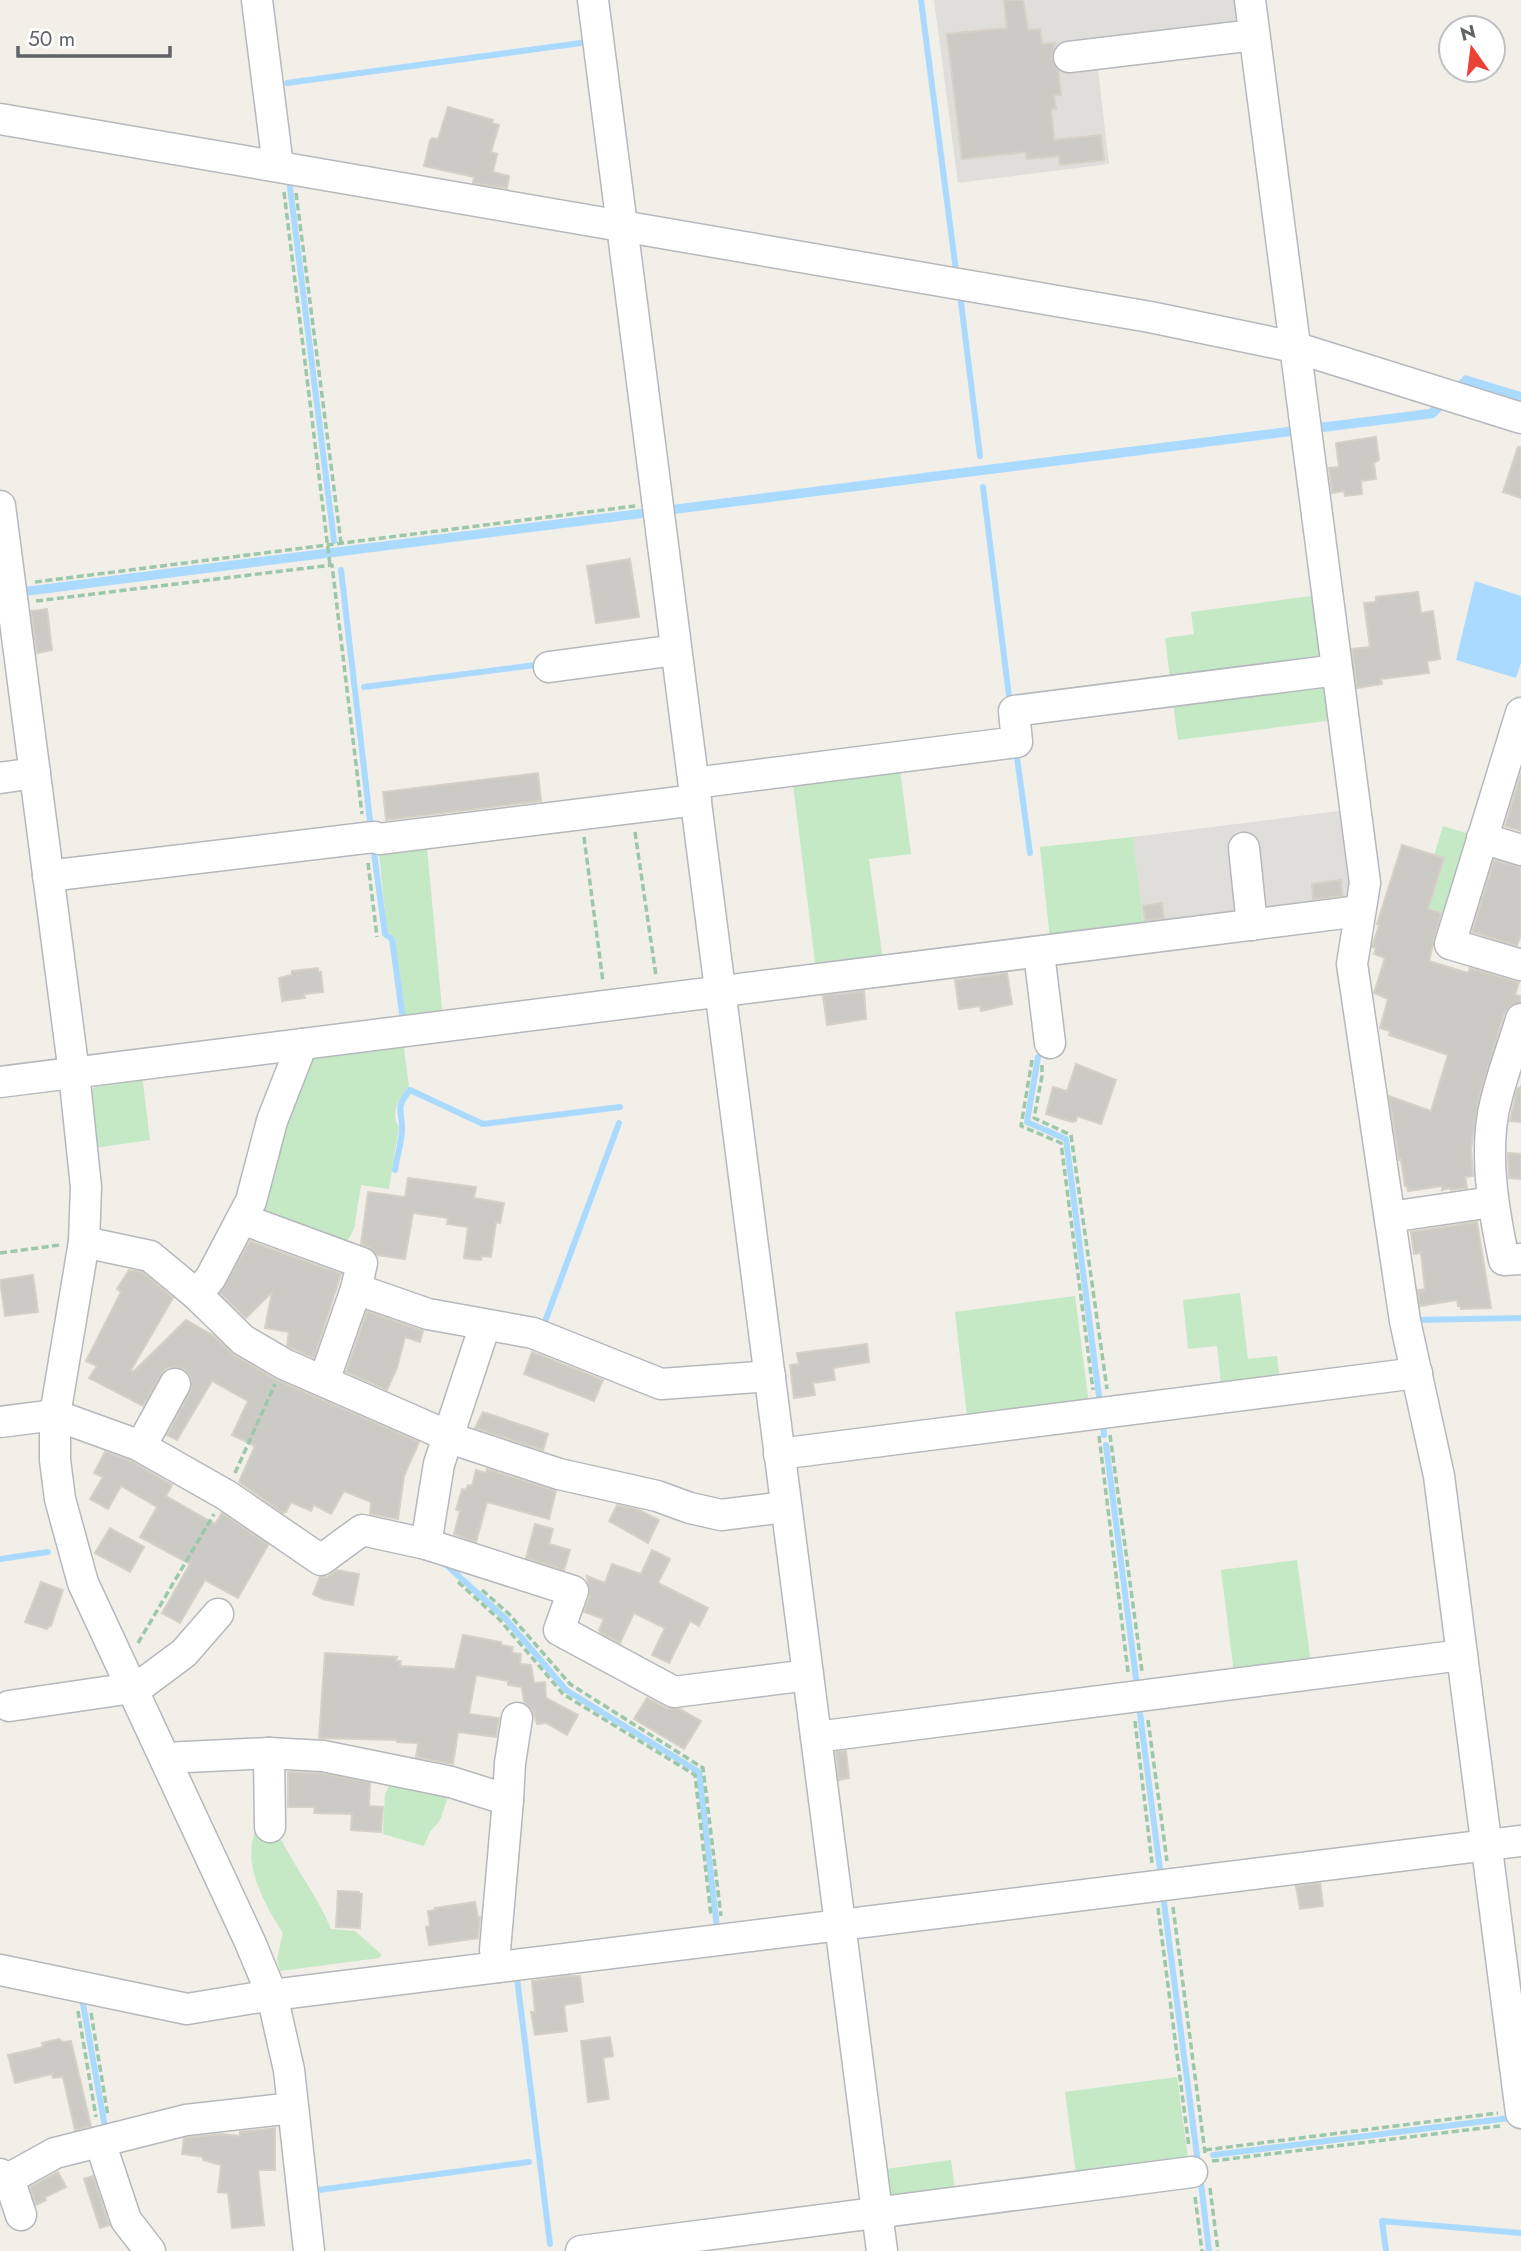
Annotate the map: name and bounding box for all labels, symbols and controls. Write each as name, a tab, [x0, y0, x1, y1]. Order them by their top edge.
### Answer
scale bar	[18, 14, 170, 58]
north arrow	[1437, 14, 1507, 84]
text: N	[1457, 18, 1479, 48]
text: 50 m	[28, 24, 75, 54]

